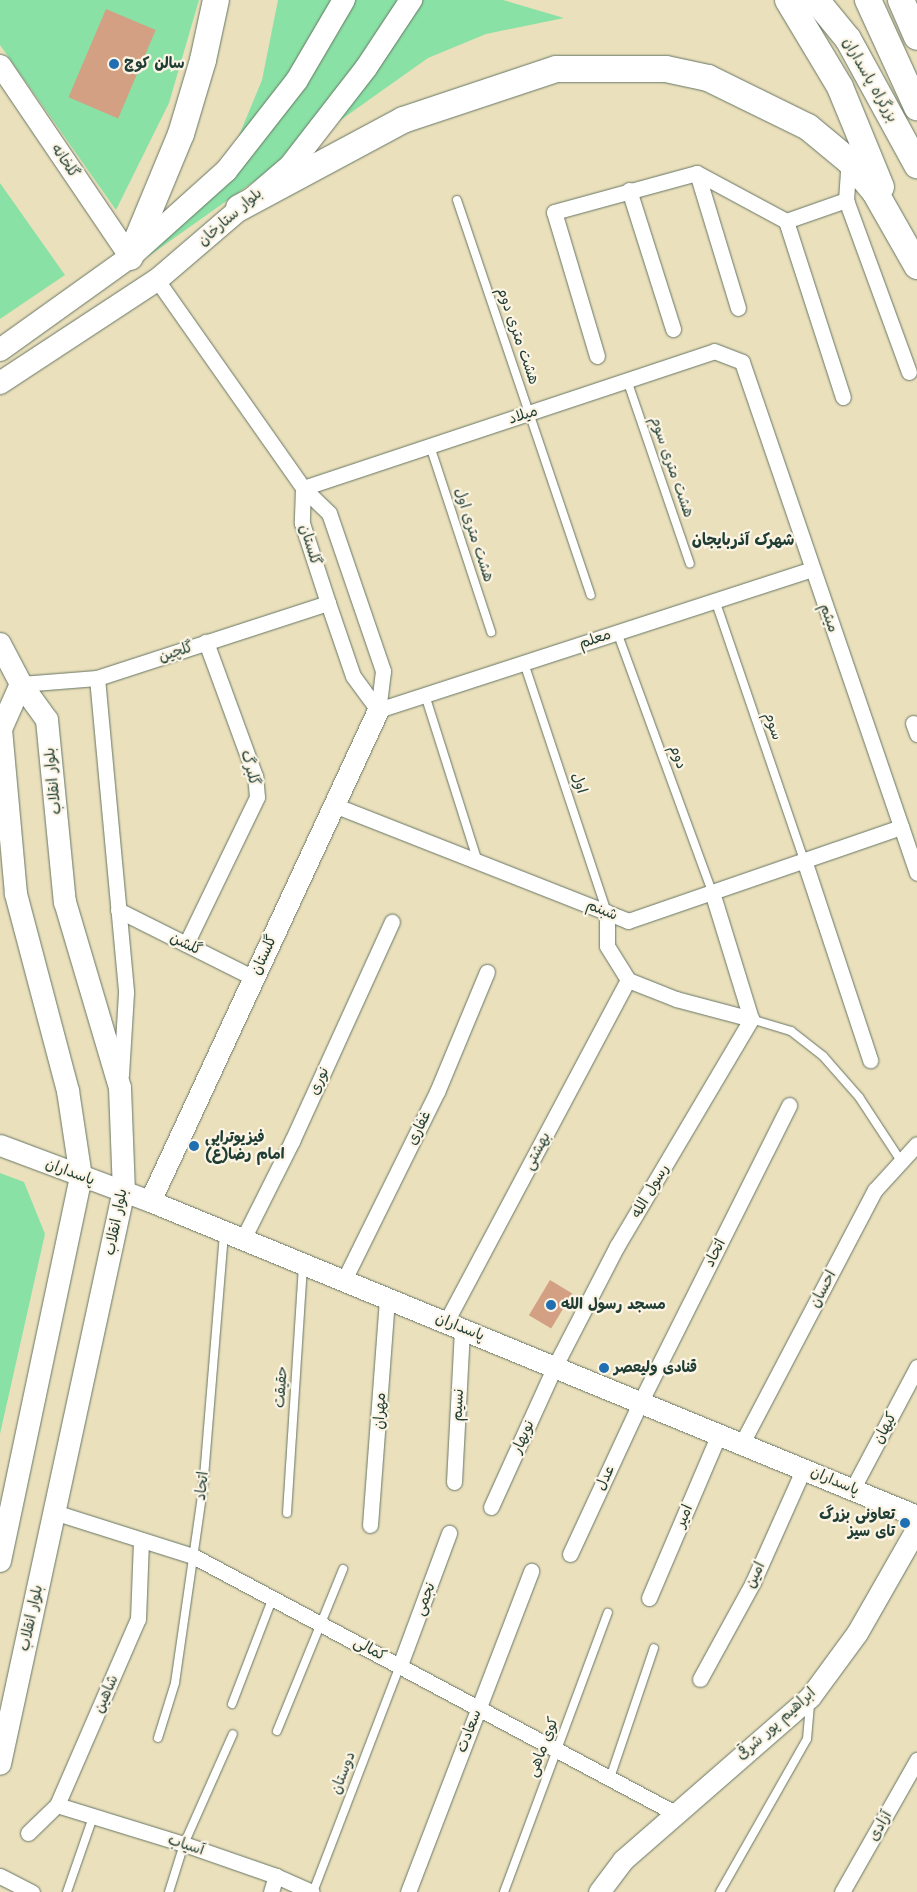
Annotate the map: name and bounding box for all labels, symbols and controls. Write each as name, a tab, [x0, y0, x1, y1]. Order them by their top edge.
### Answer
street label: بزرگراه پاسداران	[839, 34, 901, 126]
place label: سالن کوچ	[124, 55, 185, 73]
marker: سالن کوچ	[108, 58, 120, 70]
street label: گلخانه	[47, 140, 83, 182]
street label: بلوار ستارخان	[194, 184, 266, 250]
street label: هشت متری دوم	[493, 285, 543, 387]
street label: میلاد	[506, 402, 540, 428]
street label: هشت متری سوم	[646, 414, 698, 520]
street label: هشت متری اول	[450, 486, 498, 584]
street label: گلستان	[295, 522, 325, 568]
district label: شهرک آذربایجان	[692, 530, 794, 550]
street label: میثم	[816, 601, 842, 635]
street label: معلم	[577, 625, 613, 653]
street label: گلچین	[156, 638, 196, 666]
street label: سوم	[760, 710, 786, 742]
street label: دوم	[665, 742, 691, 772]
street label: بلوار انقلاب	[41, 747, 65, 815]
street label: گلبرگ	[237, 748, 263, 788]
street label: اول	[567, 770, 591, 796]
street label: شبنم	[584, 896, 620, 924]
street label: گلشن	[167, 929, 205, 959]
street label: گلستان	[247, 932, 281, 978]
street label: نوری	[305, 1064, 333, 1098]
street label: غفاری	[403, 1108, 435, 1148]
place label: فیزیوتراپی امام رضا(ع)	[205, 1128, 285, 1163]
street label: بهشتی	[520, 1129, 554, 1173]
marker: فیزیوتراپی امام رضا(ع)	[187, 1139, 201, 1153]
street label: پاسداران	[43, 1155, 97, 1189]
street label: رسول الله	[627, 1161, 673, 1221]
street label: بلوار انقلاب	[101, 1187, 131, 1257]
street label: اتحاد	[700, 1236, 730, 1270]
street label: احسان	[806, 1267, 840, 1311]
place label: مسجد رسول الله	[561, 1296, 666, 1314]
marker: مسجد رسول الله	[545, 1299, 557, 1311]
street label: پاسداران	[433, 1309, 487, 1345]
place label: قنادی ولیعصر	[614, 1359, 697, 1377]
marker: قنادی ولیعصر	[598, 1362, 610, 1374]
street label: حقیقت	[271, 1365, 291, 1409]
street label: نسیم	[448, 1388, 468, 1422]
street label: مهران	[370, 1392, 390, 1430]
street label: کیهان	[869, 1409, 901, 1447]
street label: نوبهار	[508, 1417, 538, 1457]
street label: عدل	[591, 1463, 619, 1493]
street label: پاسداران	[808, 1463, 862, 1499]
street label: اتحاد	[192, 1471, 212, 1501]
street label: امیر	[671, 1502, 697, 1530]
place label: تعاونی بزرگ تای سیز	[819, 1505, 895, 1540]
marker: تعاونی بزرگ تای سیز	[899, 1517, 911, 1529]
street label: امین	[741, 1559, 769, 1591]
street label: نجمی	[411, 1580, 439, 1618]
street label: بلوار انقلاب	[15, 1583, 47, 1653]
street label: کمالی	[351, 1633, 389, 1665]
street label: شاهین	[90, 1672, 122, 1716]
street label: ابراهیم پور شرقی	[733, 1684, 819, 1764]
street label: سعادت	[453, 1707, 485, 1755]
street label: کوی ماهی	[523, 1714, 563, 1780]
street label: دوستان	[327, 1749, 359, 1797]
street label: آزادی	[864, 1808, 896, 1844]
street label: آسیاب	[166, 1831, 206, 1859]

